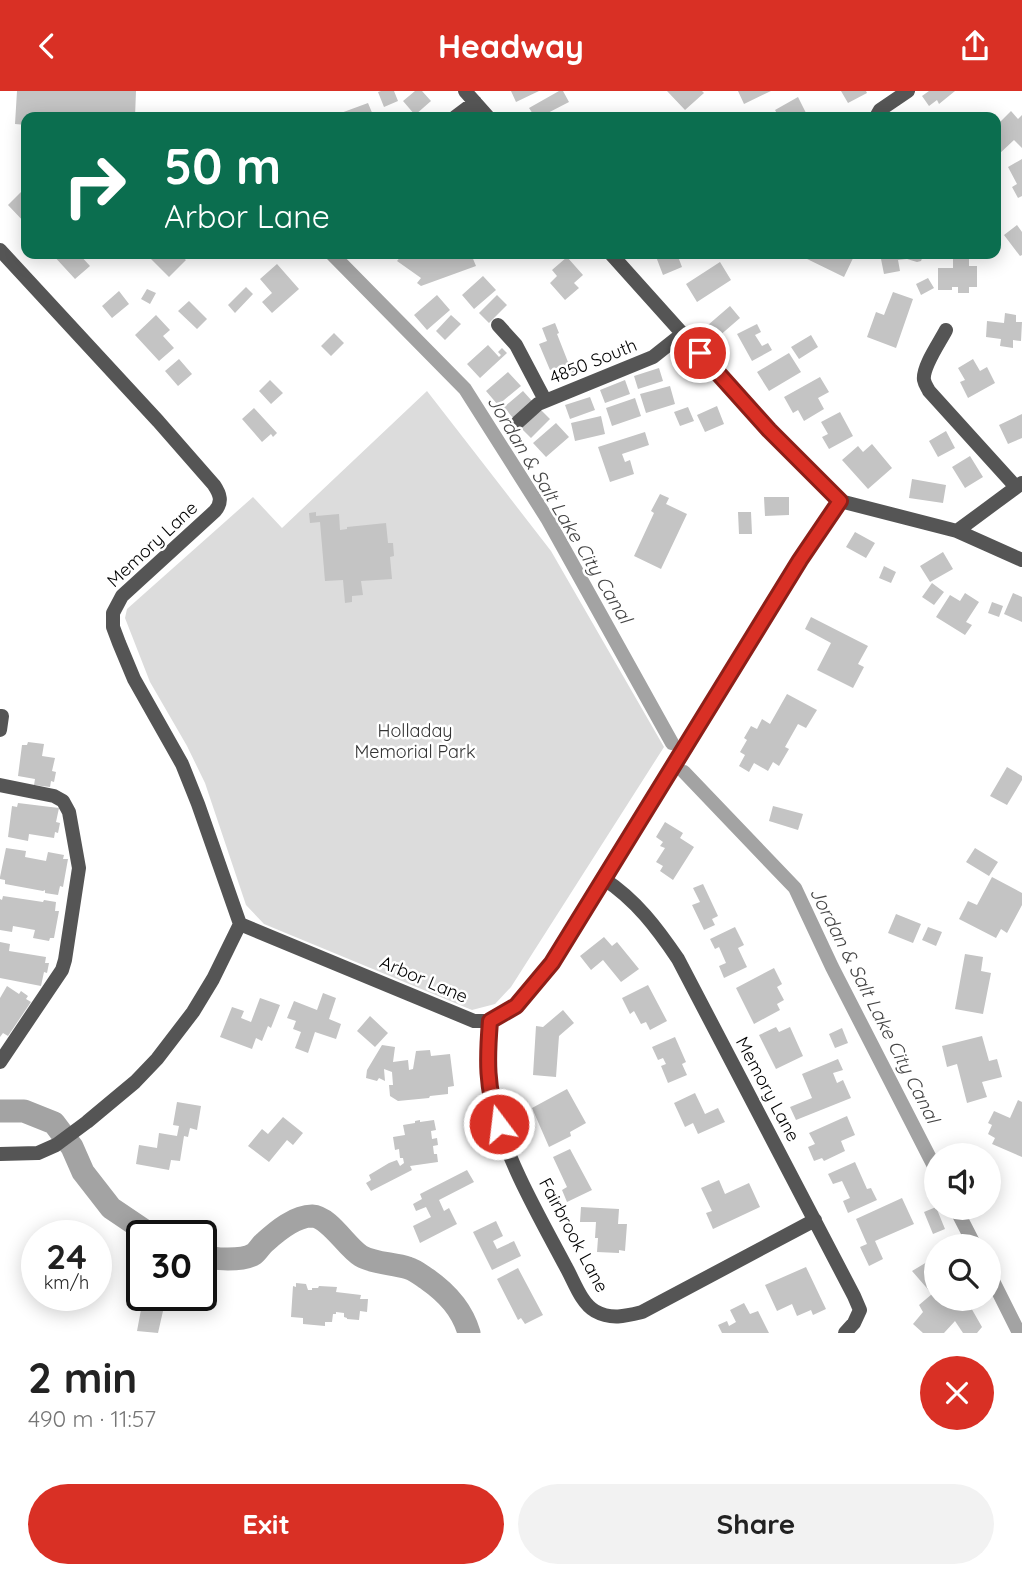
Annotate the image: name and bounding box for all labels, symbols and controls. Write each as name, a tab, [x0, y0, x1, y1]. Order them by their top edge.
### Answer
text: Headway	[438, 26, 584, 66]
icon: back	[28, 27, 66, 65]
icon: share	[956, 27, 994, 65]
text: 50 m	[164, 135, 281, 196]
icon: right	[49, 140, 140, 231]
text: Arbor Lane	[164, 196, 330, 236]
pin	[670, 323, 730, 383]
street label: 4850 South	[546, 333, 640, 389]
icon: arrive	[681, 334, 719, 372]
water label: Jordan & Salt Lake City Canal	[482, 391, 639, 630]
street label: Memory Lane	[102, 496, 202, 592]
park label: Holladay Memorial Park	[354, 719, 476, 763]
water label: Jordan & Salt Lake City Canal	[805, 883, 946, 1129]
street label: Arbor Lane	[377, 950, 471, 1008]
street label: Memory Lane	[731, 1033, 805, 1145]
position arrow	[462, 1087, 536, 1161]
map controls	[924, 1143, 1001, 1311]
button: sound	[924, 1143, 1001, 1220]
street label: Fairbrook Lane	[534, 1174, 614, 1296]
speed limit sign: 30	[126, 1220, 217, 1311]
text: 24	[46, 1234, 87, 1278]
button: search	[924, 1234, 1001, 1311]
text: km/h	[44, 1271, 89, 1294]
text: 2 min	[28, 1351, 137, 1404]
button: close	[920, 1356, 994, 1430]
text: 490 m · 11:57	[28, 1404, 156, 1433]
button: Exit	[28, 1484, 504, 1564]
button: Share	[518, 1484, 994, 1564]

